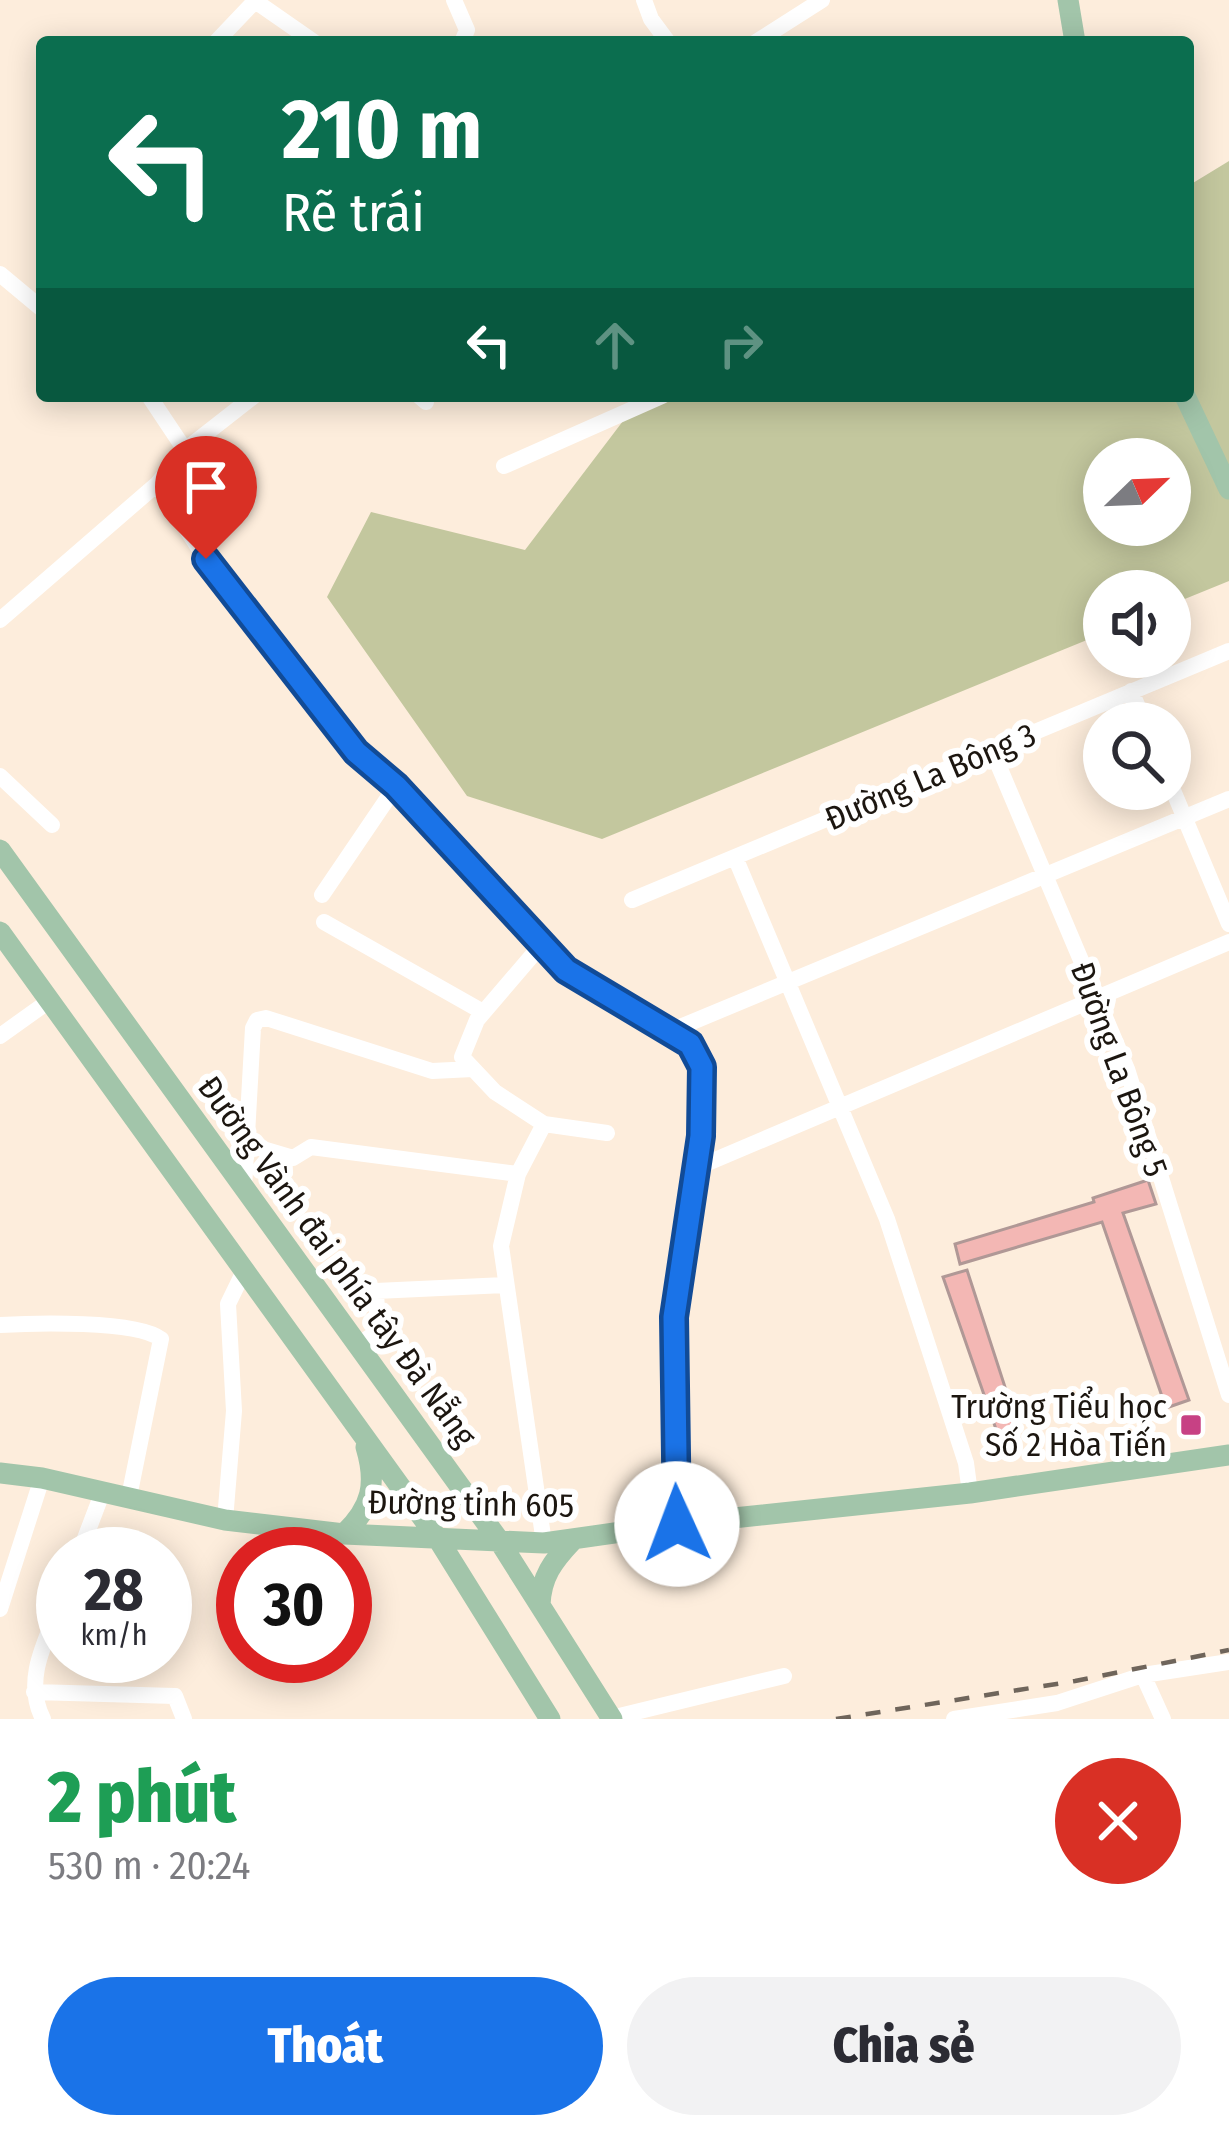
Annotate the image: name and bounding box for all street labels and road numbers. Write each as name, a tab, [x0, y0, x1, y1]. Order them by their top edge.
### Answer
street label: Đường La Bông 3	[819, 715, 1042, 839]
street label: Đường La Bông 5	[1062, 957, 1176, 1182]
street label: Đường Vành đai phía tây Đà Nẵng	[189, 1069, 485, 1455]
street label: Đường tỉnh 605	[368, 1482, 574, 1526]

